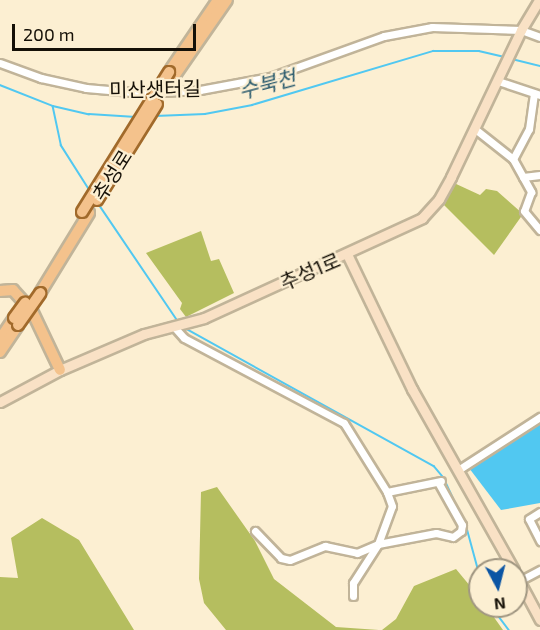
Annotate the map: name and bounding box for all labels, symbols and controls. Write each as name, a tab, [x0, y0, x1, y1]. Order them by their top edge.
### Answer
scale bar	[15, 12, 200, 50]
text: 200 m	[23, 23, 75, 45]
water label: 수북천	[236, 64, 298, 104]
street label: 미산샛터길	[109, 76, 201, 102]
street label: 추성로	[87, 145, 137, 205]
street label: 추성1로	[276, 248, 344, 294]
north arrow	[468, 558, 528, 618]
text: N	[493, 594, 507, 615]

